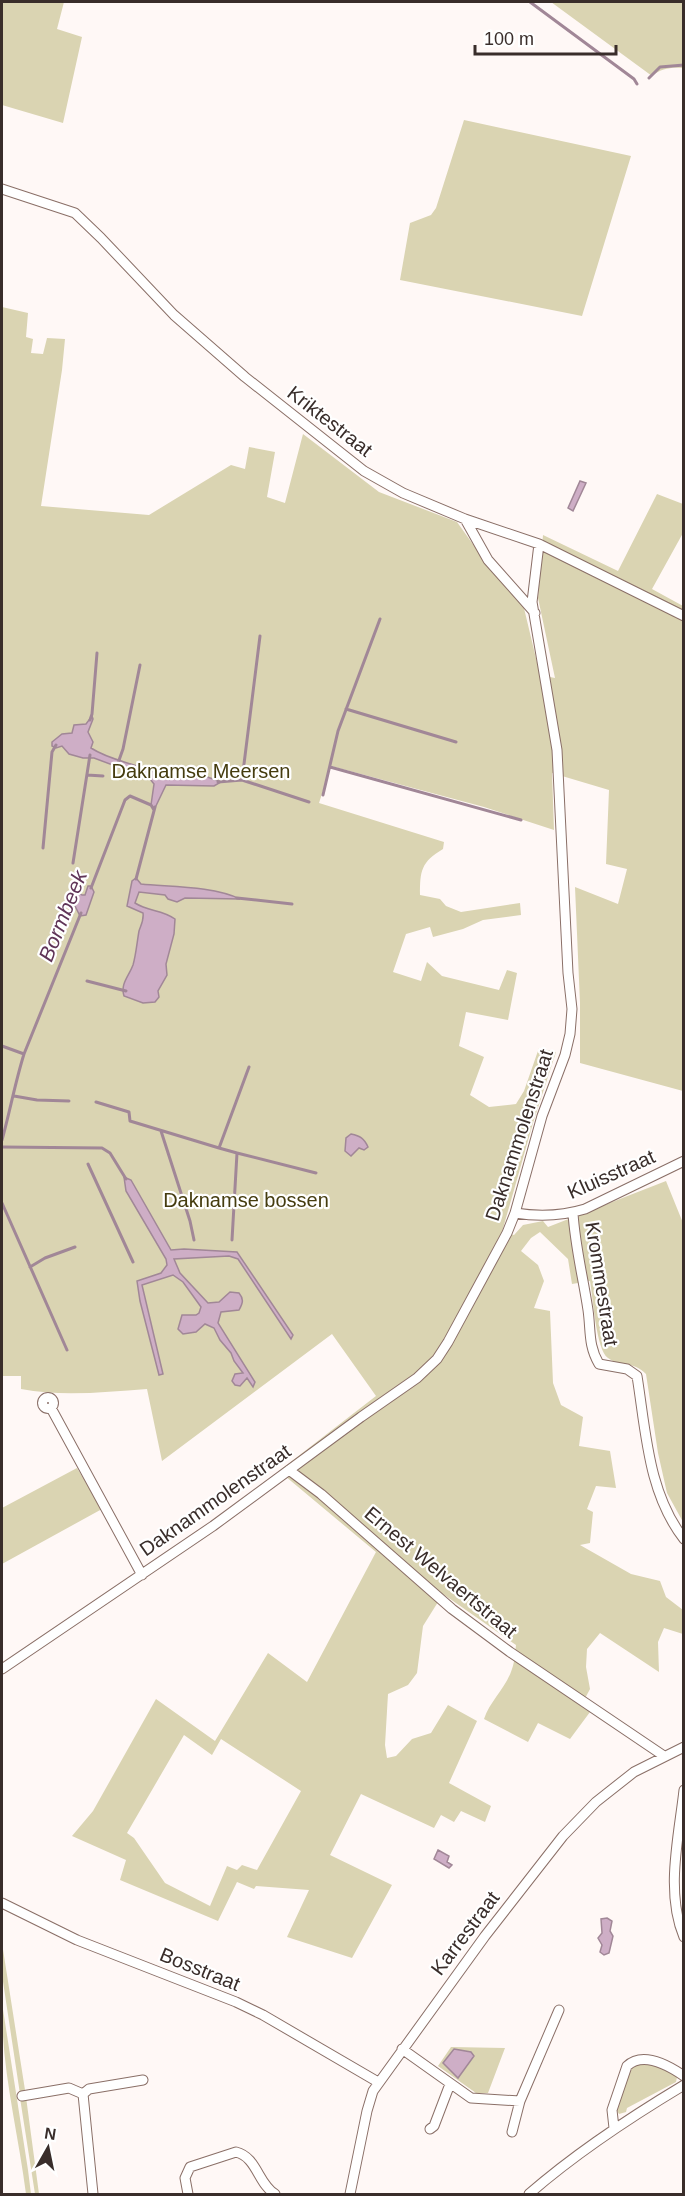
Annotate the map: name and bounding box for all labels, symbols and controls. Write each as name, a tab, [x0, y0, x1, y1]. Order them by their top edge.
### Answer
scale bar	[475, 18, 616, 56]
text: 100 m	[484, 29, 534, 49]
street label: Kriktestraat	[283, 381, 377, 461]
park label: Daknamse Meersen	[112, 760, 290, 782]
water label: Bormbeek	[34, 866, 92, 964]
street label: Daknammolenstraat	[481, 1046, 557, 1224]
street label: Kluisstraat	[564, 1145, 659, 1203]
park label: Daknamse bossen	[163, 1189, 329, 1211]
street label: Krommestraat	[581, 1220, 623, 1348]
street label: Daknammolenstraat	[135, 1439, 295, 1560]
street label: Ernest Welvaertstraat	[360, 1502, 522, 1642]
street label: Karrestraat	[426, 1887, 504, 1979]
street label: Bosstraat	[157, 1943, 244, 1995]
north arrow	[18, 2118, 78, 2178]
text: N	[43, 2124, 57, 2143]

